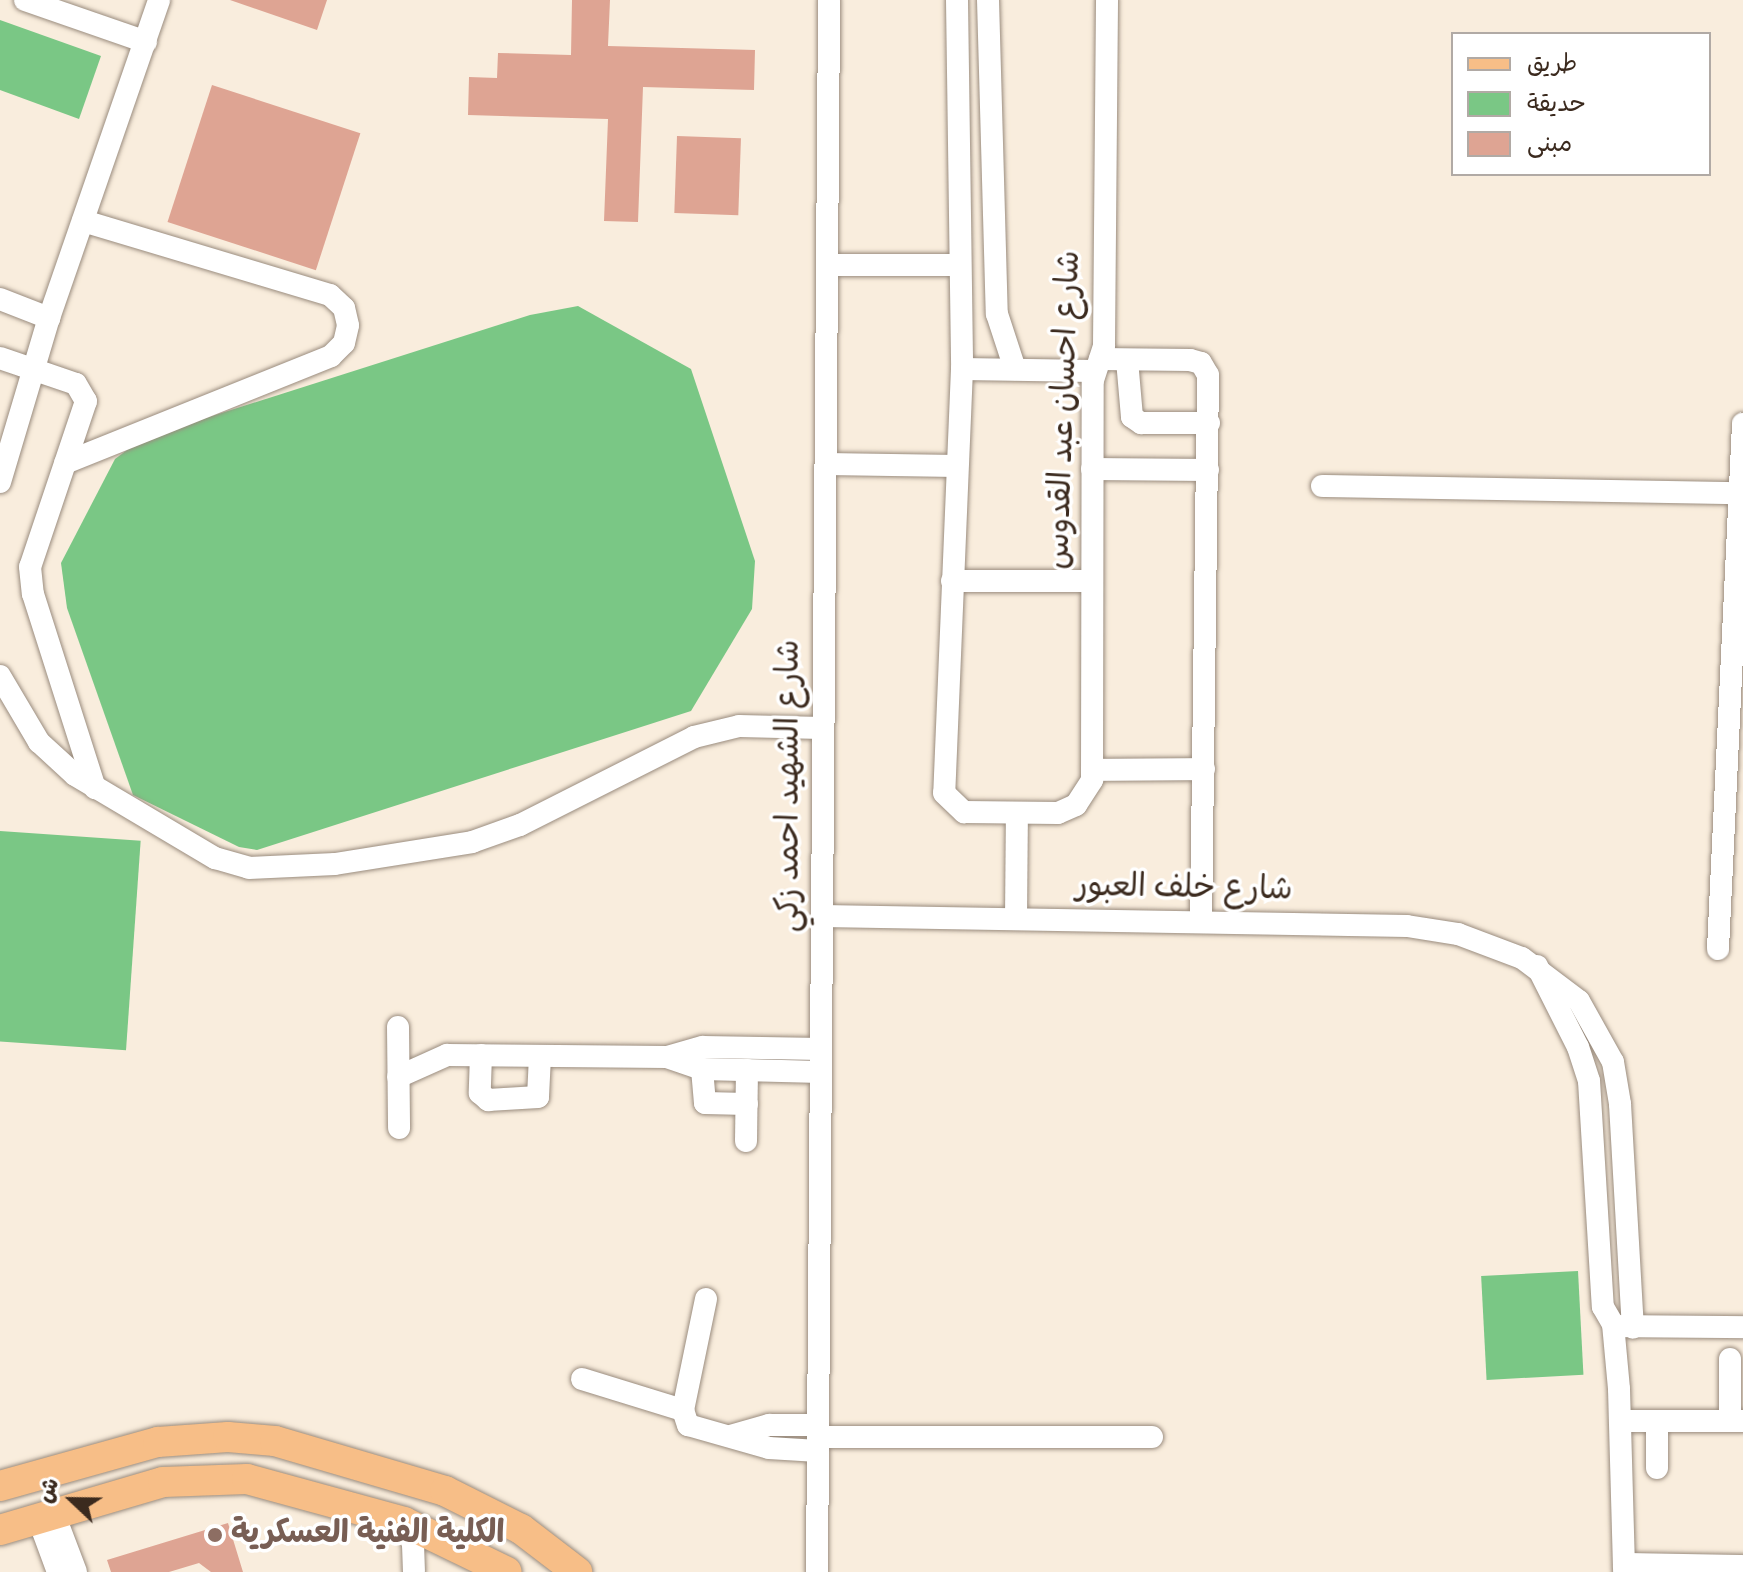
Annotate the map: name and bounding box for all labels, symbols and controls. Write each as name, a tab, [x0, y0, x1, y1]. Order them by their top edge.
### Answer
legend	[1451, 32, 1711, 176]
text: طريق	[1527, 48, 1577, 83]
text: حديقة	[1527, 88, 1586, 123]
text: مبنى	[1527, 128, 1572, 163]
street label: شارع احسان عبد القدوس	[1041, 250, 1091, 570]
street label: شارع الشهيد احمد زكي	[772, 640, 810, 932]
street label: شارع خلف العبور	[1075, 869, 1293, 911]
north arrow	[32, 1460, 112, 1540]
text: ش	[30, 1474, 69, 1508]
place label: الكلية الفنية العسكرية	[231, 1516, 505, 1554]
marker: الكلية الفنية العسكرية	[206, 1526, 224, 1544]

